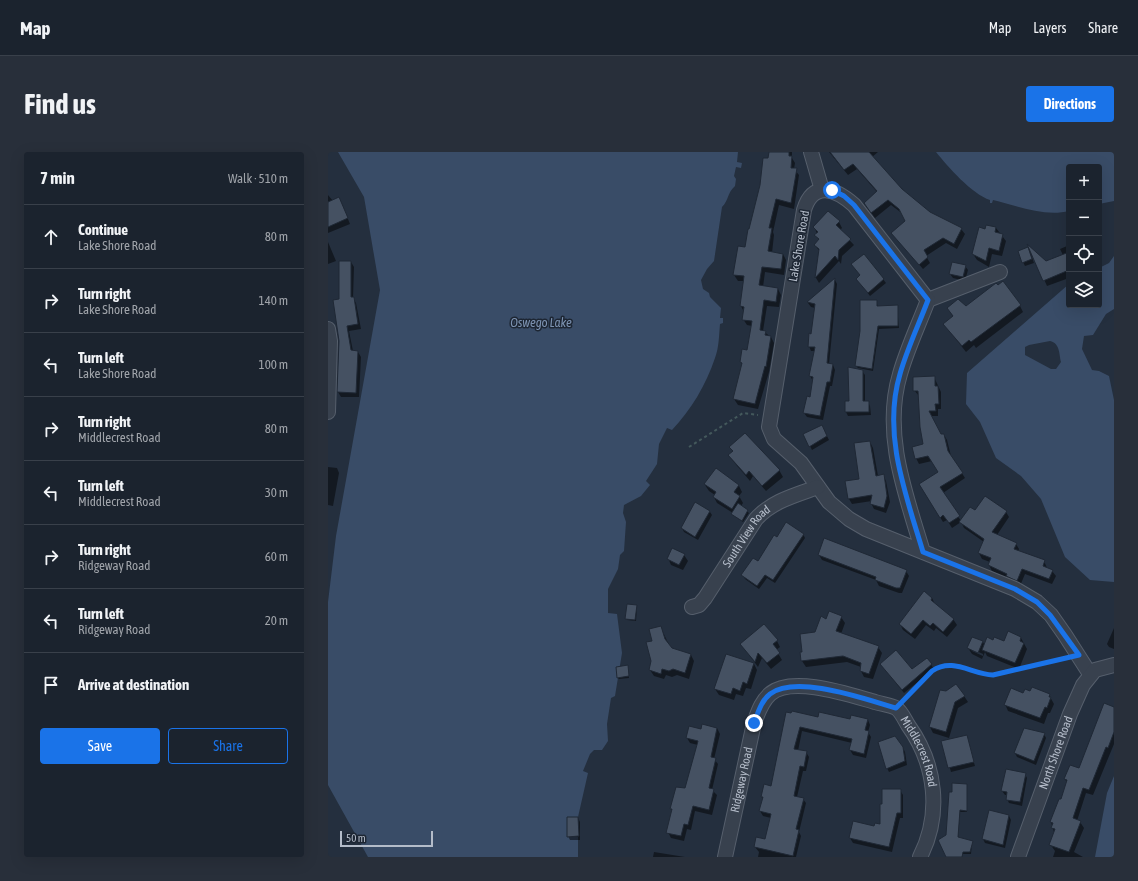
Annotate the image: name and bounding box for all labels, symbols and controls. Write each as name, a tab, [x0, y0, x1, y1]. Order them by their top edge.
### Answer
text: Map	[20, 17, 51, 39]
text: Map	[989, 20, 1011, 36]
text: Layers	[1033, 20, 1066, 36]
text: Share	[1088, 20, 1118, 36]
button: Directions	[1026, 86, 1114, 122]
text: Find us	[24, 88, 96, 120]
map controls	[1066, 164, 1102, 308]
button: +	[1066, 164, 1102, 200]
text: 7 min	[40, 168, 75, 188]
text: Walk · 510 m	[228, 171, 288, 186]
route start	[823, 181, 841, 199]
button: −	[1066, 200, 1102, 236]
street label: Lake Shore Road	[786, 209, 812, 283]
text: Continue	[78, 221, 128, 238]
icon: ahead	[40, 226, 62, 248]
text: 80 m	[265, 229, 288, 244]
button: locate	[1066, 236, 1102, 272]
text: Lake Shore Road	[78, 238, 156, 253]
button: layers	[1066, 272, 1102, 308]
text: Turn right	[78, 285, 131, 302]
icon: right	[40, 290, 62, 312]
text: 140 m	[259, 293, 288, 308]
text: Lake Shore Road	[78, 302, 156, 317]
water label: Oswego Lake	[510, 315, 572, 330]
text: Turn left	[78, 349, 124, 366]
icon: left	[40, 354, 62, 376]
text: 100 m	[259, 357, 288, 372]
text: Lake Shore Road	[78, 366, 156, 381]
text: Turn right	[78, 413, 131, 430]
icon: right	[40, 418, 62, 440]
text: 80 m	[265, 421, 288, 436]
text: Middlecrest Road	[78, 430, 161, 445]
text: Turn left	[78, 477, 124, 494]
icon: left	[40, 482, 62, 504]
text: 30 m	[265, 485, 288, 500]
text: Middlecrest Road	[78, 494, 161, 509]
street label: South View Road	[720, 502, 773, 570]
text: Turn right	[78, 541, 131, 558]
icon: right	[40, 546, 62, 568]
text: 60 m	[265, 549, 288, 564]
text: Ridgeway Road	[78, 558, 150, 573]
text: Turn left	[78, 605, 124, 622]
icon: left	[40, 610, 62, 632]
text: 20 m	[265, 613, 288, 628]
text: Ridgeway Road	[78, 622, 150, 637]
icon: arrive	[40, 674, 62, 696]
text: Arrive at destination	[78, 676, 189, 693]
route end	[745, 714, 763, 732]
street label: Middlecrest Road	[897, 714, 939, 788]
street label: North Shore Road	[1036, 714, 1076, 791]
button: Save	[40, 728, 160, 764]
button: Share	[168, 728, 288, 764]
street label: Ridgeway Road	[728, 746, 756, 814]
scale bar	[340, 829, 433, 848]
text: 50 m	[346, 832, 366, 844]

